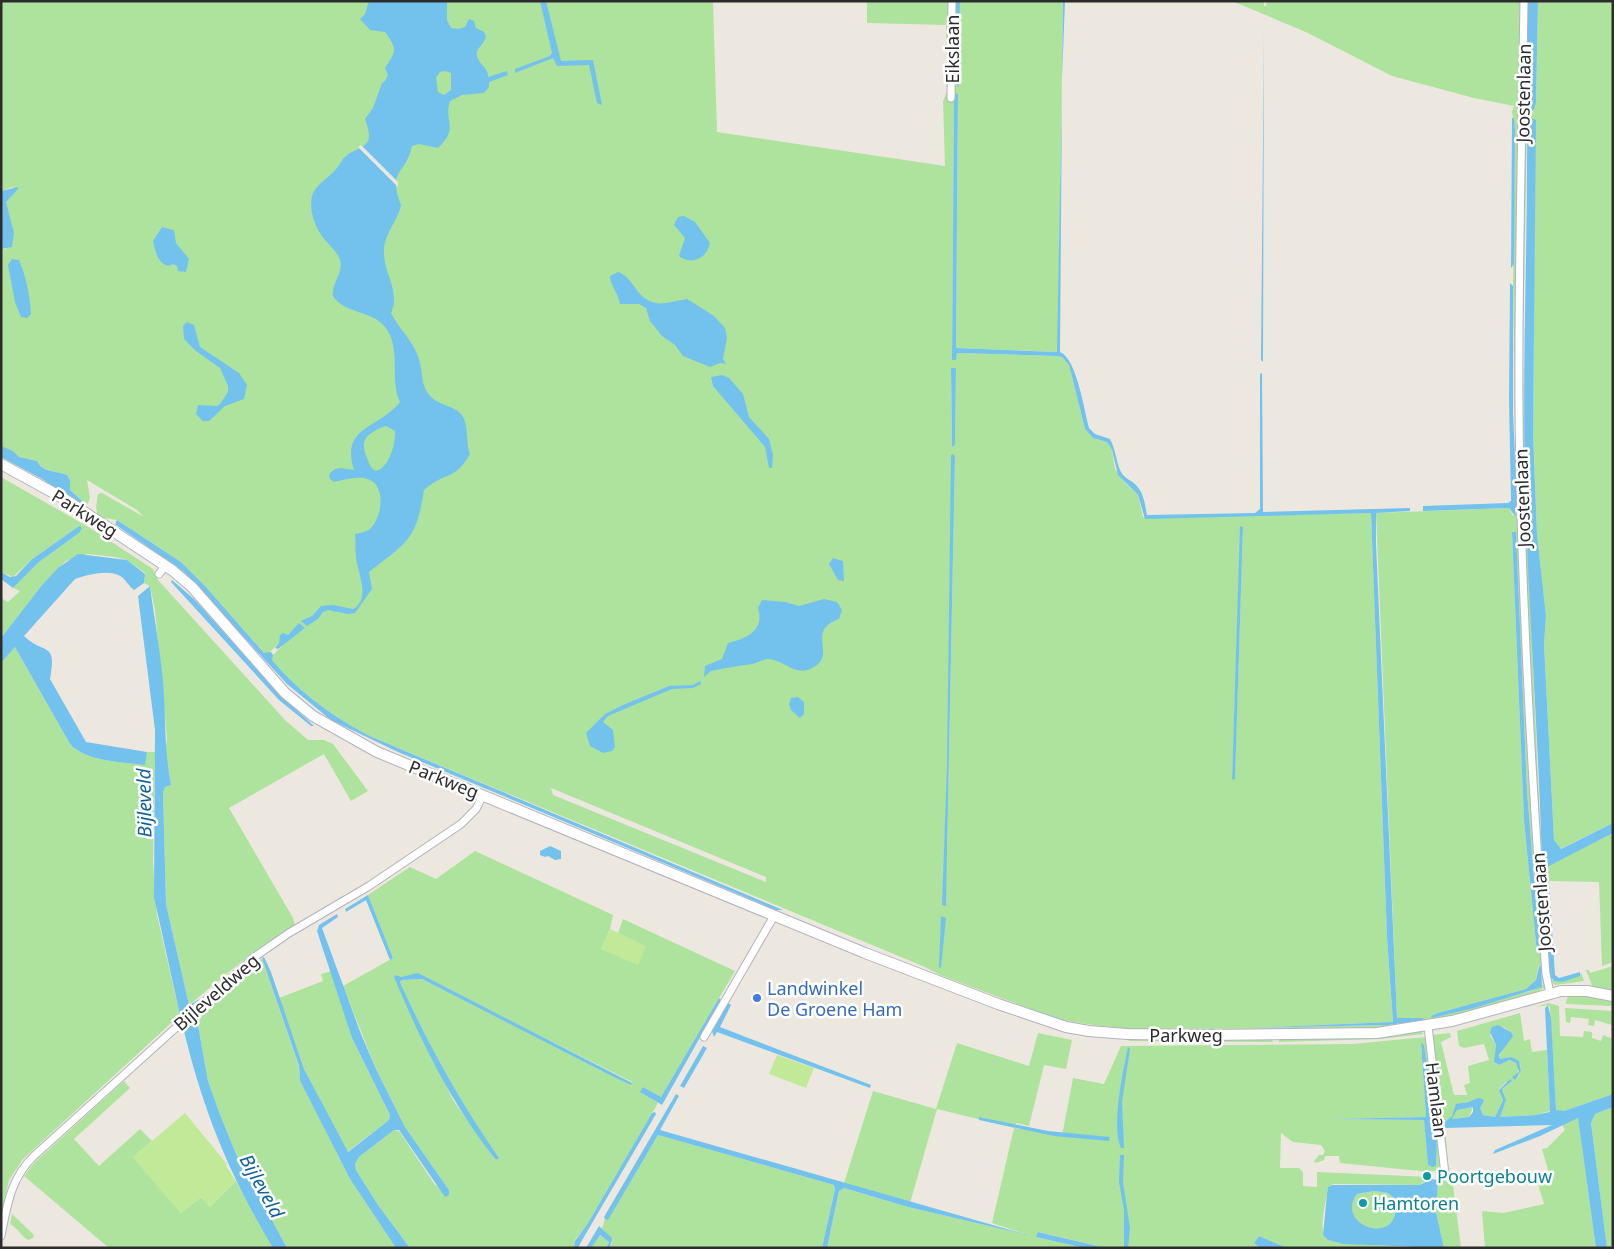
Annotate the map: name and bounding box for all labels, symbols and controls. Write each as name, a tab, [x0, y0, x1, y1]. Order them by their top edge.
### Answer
street label: Eikslaan	[940, 15, 964, 83]
street label: Joostenlaan	[1510, 43, 1536, 145]
street label: Joostenlaan	[1508, 448, 1536, 550]
street label: Parkweg	[48, 483, 122, 543]
street label: Parkweg	[405, 754, 483, 804]
water label: Bijleveld	[130, 767, 158, 838]
street label: Joostenlaan	[1526, 852, 1557, 954]
street label: Bijleveldweg	[168, 948, 264, 1036]
place label: Landwinkel De Groene Ham	[767, 976, 902, 1021]
marker: Landwinkel De Groene Ham	[751, 992, 763, 1004]
street label: Parkweg	[1149, 1023, 1223, 1047]
street label: Hamlaan	[1420, 1061, 1454, 1139]
water label: Bijleveld	[234, 1149, 291, 1224]
place label: Poortgebouw	[1437, 1164, 1552, 1188]
marker: Poortgebouw	[1421, 1170, 1433, 1182]
place label: Hamtoren	[1373, 1191, 1459, 1215]
marker: Hamtoren	[1357, 1197, 1369, 1209]

